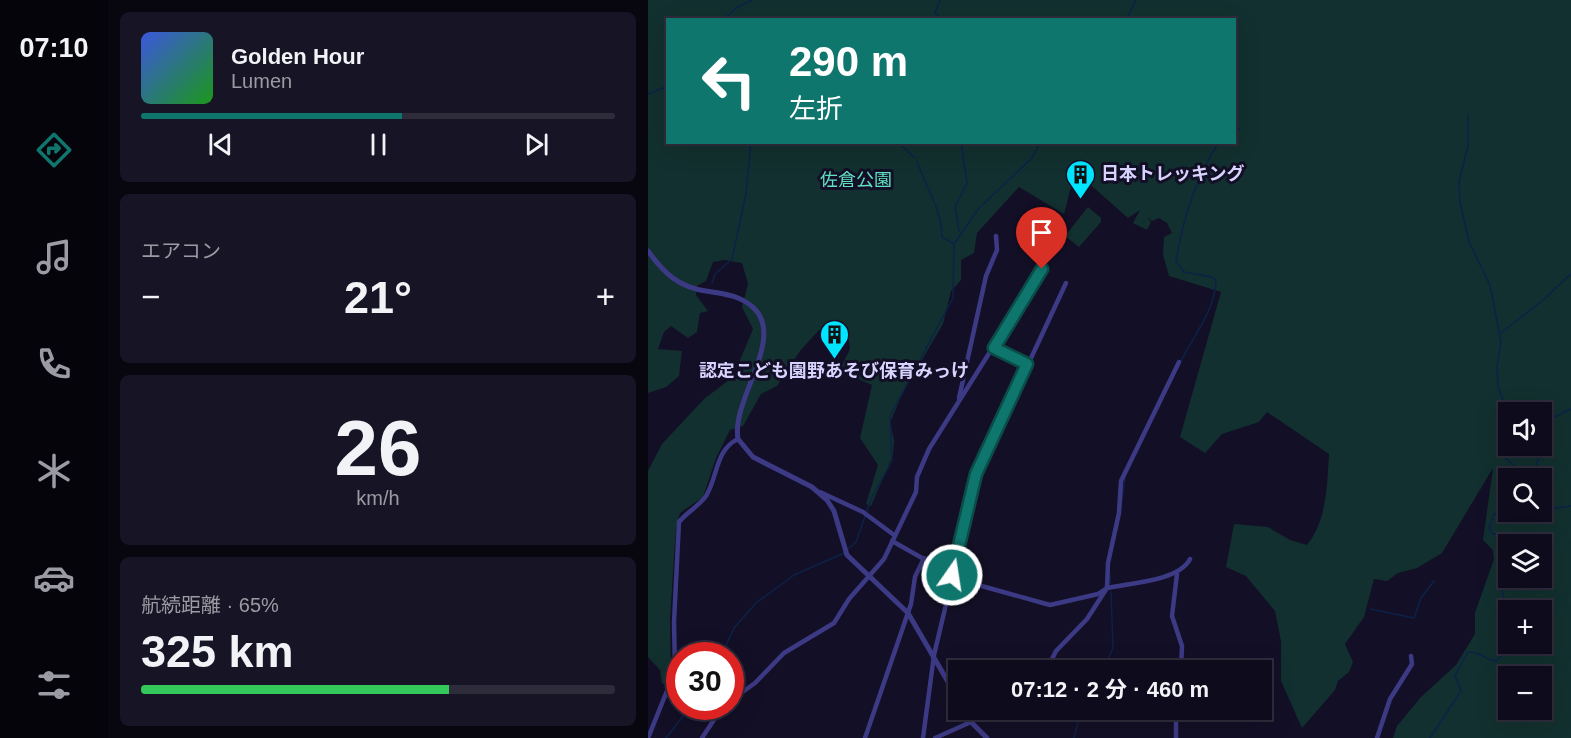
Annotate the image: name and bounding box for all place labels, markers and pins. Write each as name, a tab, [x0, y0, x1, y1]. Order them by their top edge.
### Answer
building icon: 日本トレッキング	[1064, 158, 1096, 200]
place label: 日本トレッキング	[1101, 164, 1244, 184]
pin	[1016, 207, 1067, 269]
building icon: 認定こども園野あそび保育みっけ	[818, 318, 850, 360]
place label: 認定こども園野あそび保育みっけ	[699, 361, 969, 381]

